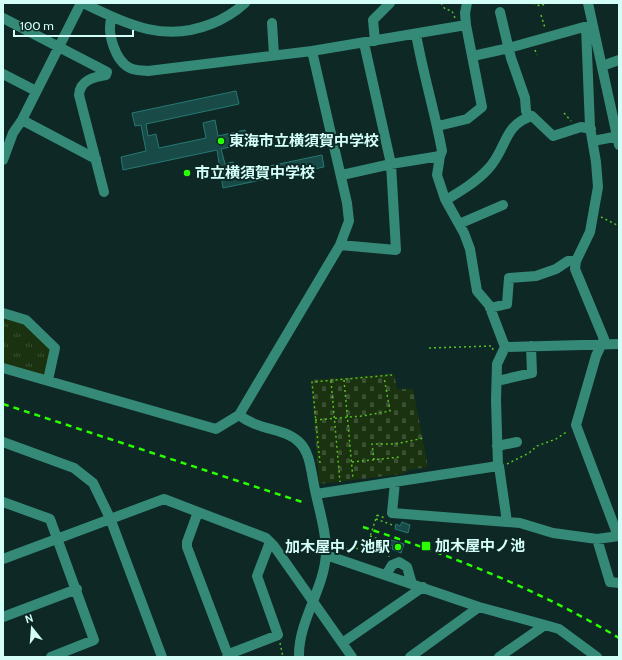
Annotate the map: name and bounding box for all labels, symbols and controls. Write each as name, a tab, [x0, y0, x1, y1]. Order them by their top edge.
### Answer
scale bar	[14, 12, 133, 38]
text: 100 m	[20, 18, 54, 33]
place label: 東海市立横須賀中学校	[229, 132, 379, 150]
marker: 東海市立横須賀中学校	[216, 136, 226, 146]
place label: 市立横須賀中学校	[195, 164, 315, 182]
marker: 市立横須賀中学校	[182, 168, 192, 178]
place label: 加木屋中ノ池	[435, 537, 525, 555]
place label: 加木屋中ノ池駅	[285, 538, 390, 556]
marker: 加木屋中ノ池	[420, 540, 432, 552]
marker: 加木屋中ノ池駅	[393, 542, 403, 552]
north arrow	[12, 608, 52, 648]
text: N	[23, 611, 35, 626]

